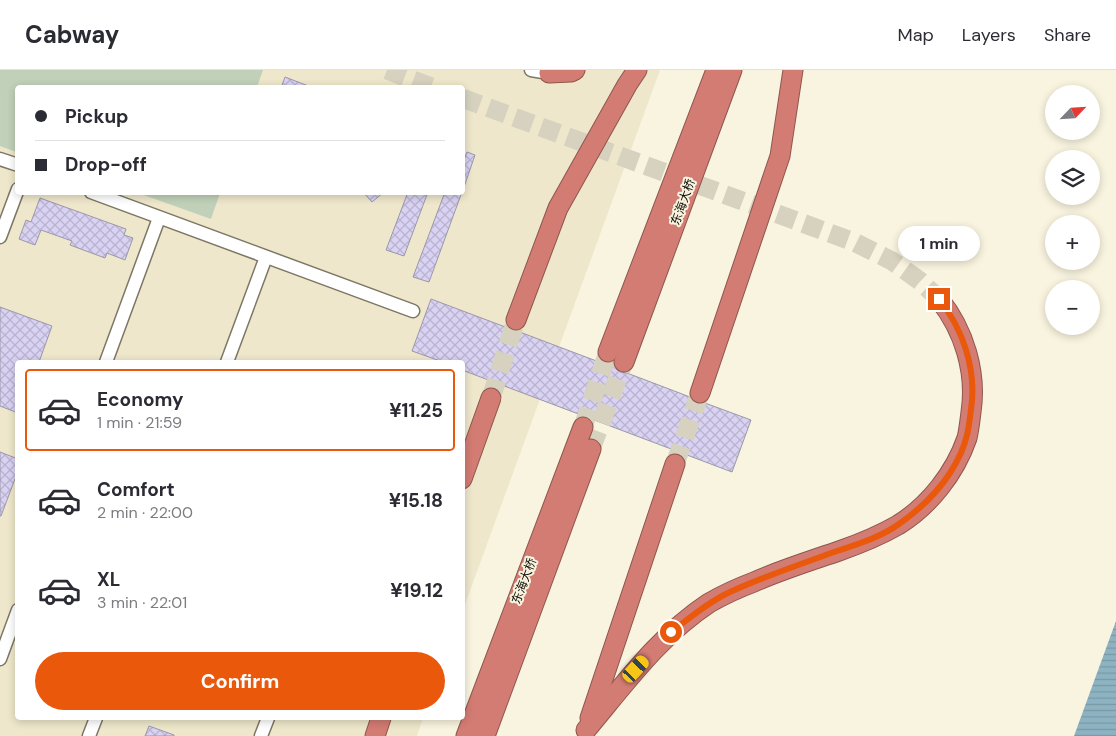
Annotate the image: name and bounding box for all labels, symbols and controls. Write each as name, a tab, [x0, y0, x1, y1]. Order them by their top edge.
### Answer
text: Cabway	[25, 19, 119, 50]
text: Map	[898, 23, 934, 47]
text: Layers	[962, 23, 1016, 47]
text: Share	[1044, 23, 1091, 47]
north arrow	[1045, 85, 1100, 140]
map controls	[1045, 85, 1100, 335]
text: Pickup	[65, 104, 129, 129]
button: layers	[1045, 150, 1100, 205]
text: Drop-off	[65, 152, 147, 177]
street label: 东海大桥	[667, 177, 699, 227]
button: +	[1045, 215, 1100, 270]
callout: 1 min	[898, 226, 980, 262]
text: 1 min	[920, 233, 958, 254]
button: −	[1045, 280, 1100, 335]
route end	[928, 288, 950, 310]
text: Economy	[97, 387, 184, 412]
icon: car	[37, 388, 82, 433]
text: ¥11.25	[389, 398, 443, 423]
text: 1 min · 21:59	[97, 412, 182, 433]
text: Comfort	[97, 477, 175, 502]
icon: car	[37, 478, 82, 523]
text: ¥15.18	[389, 488, 443, 513]
text: 2 min · 22:00	[97, 502, 193, 523]
street label: 东海大桥	[508, 556, 540, 606]
text: XL	[97, 567, 120, 592]
icon: car	[37, 568, 82, 613]
text: ¥19.12	[390, 578, 443, 603]
text: 3 min · 22:01	[97, 592, 187, 613]
route start	[660, 621, 682, 643]
button: Confirm	[35, 652, 445, 710]
car	[620, 653, 651, 685]

